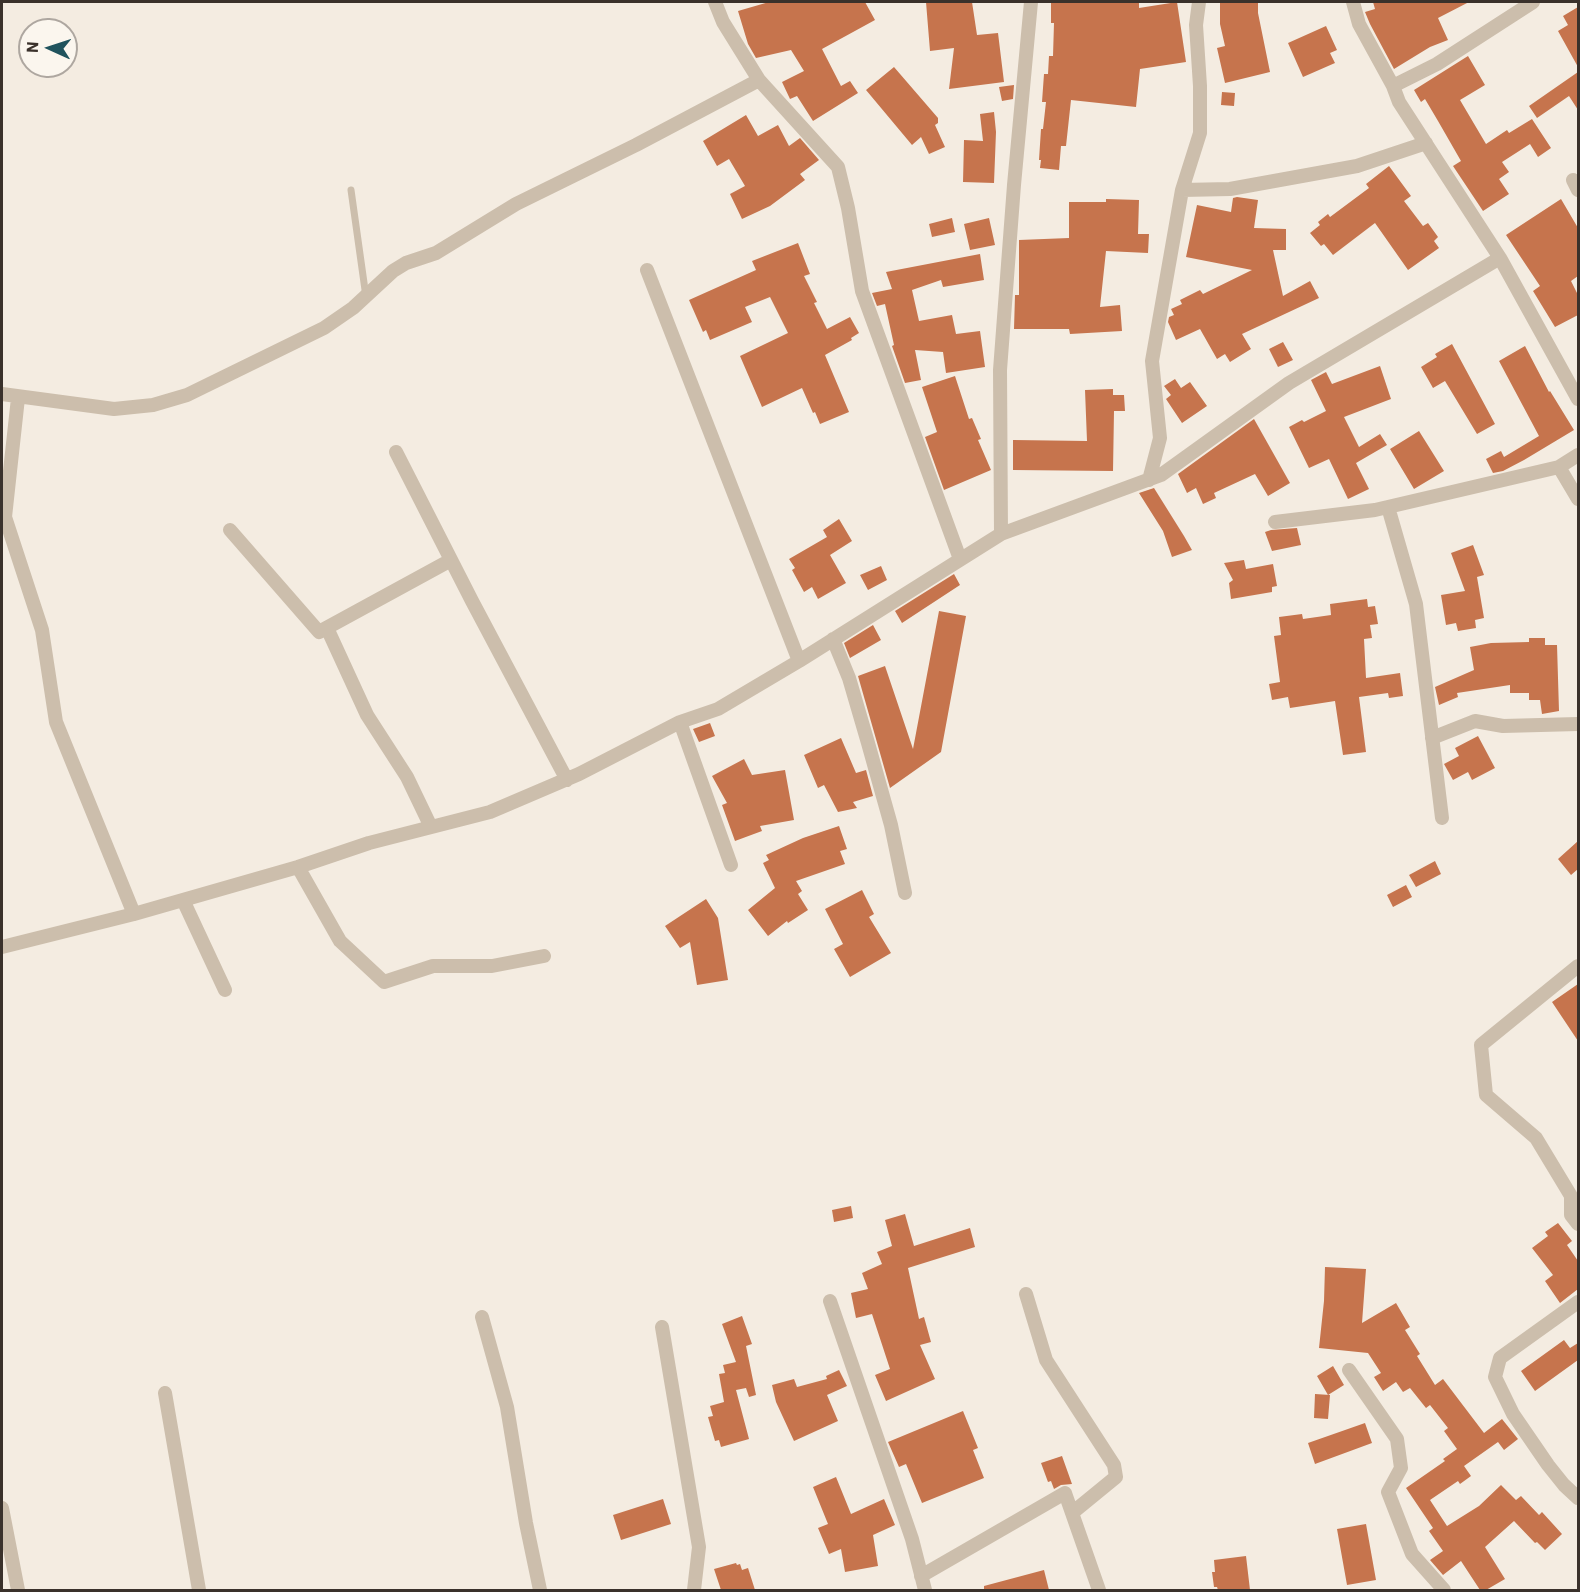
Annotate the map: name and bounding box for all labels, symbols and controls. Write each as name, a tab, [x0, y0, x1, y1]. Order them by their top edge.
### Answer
north arrow	[18, 18, 78, 78]
text: N	[22, 41, 42, 53]

